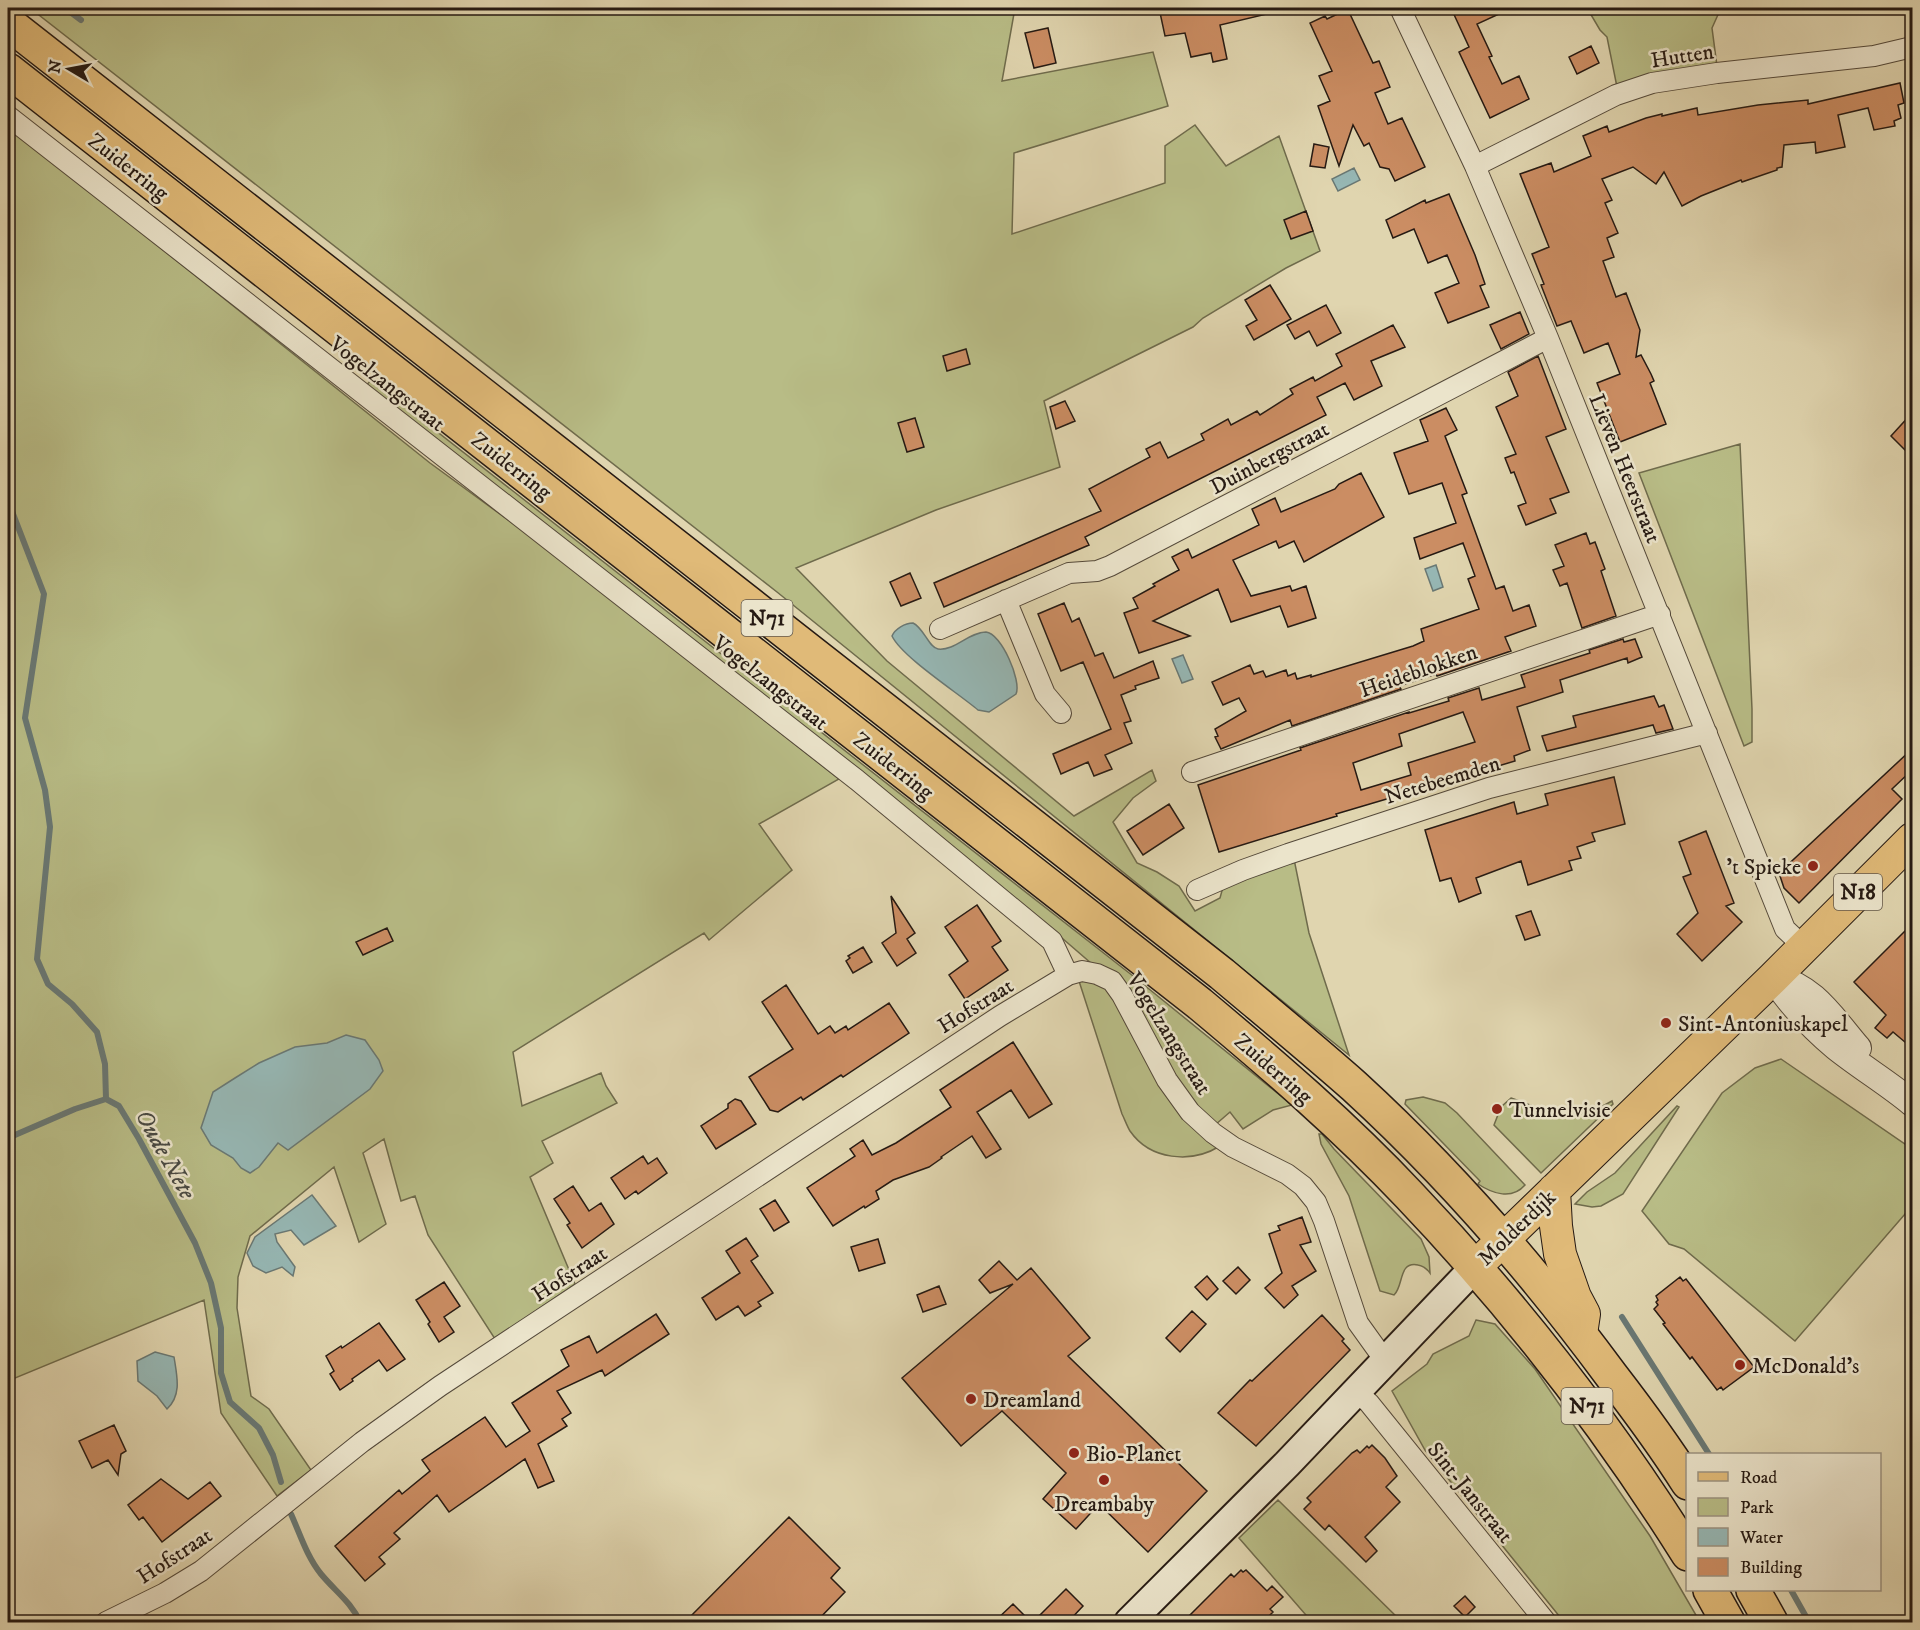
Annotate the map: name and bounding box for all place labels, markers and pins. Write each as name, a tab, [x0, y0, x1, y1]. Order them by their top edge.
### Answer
place label: 't Spieke	[1727, 854, 1801, 881]
marker: 't Spieke	[1806, 859, 1820, 873]
place label: Sint-Antoniuskapel	[1678, 1011, 1848, 1038]
marker: Sint-Antoniuskapel	[1659, 1016, 1673, 1030]
place label: Tunnelvisie	[1509, 1097, 1611, 1124]
marker: Tunnelvisie	[1490, 1102, 1504, 1116]
place label: McDonald's	[1752, 1353, 1859, 1380]
marker: McDonald's	[1733, 1358, 1747, 1372]
place label: Dreamland	[983, 1387, 1081, 1414]
marker: Dreamland	[964, 1392, 978, 1406]
place label: Bio-Planet	[1086, 1441, 1181, 1468]
marker: Bio-Planet	[1067, 1446, 1081, 1460]
marker: Dreambaby	[1097, 1473, 1111, 1487]
place label: Dreambaby	[1054, 1491, 1154, 1518]

